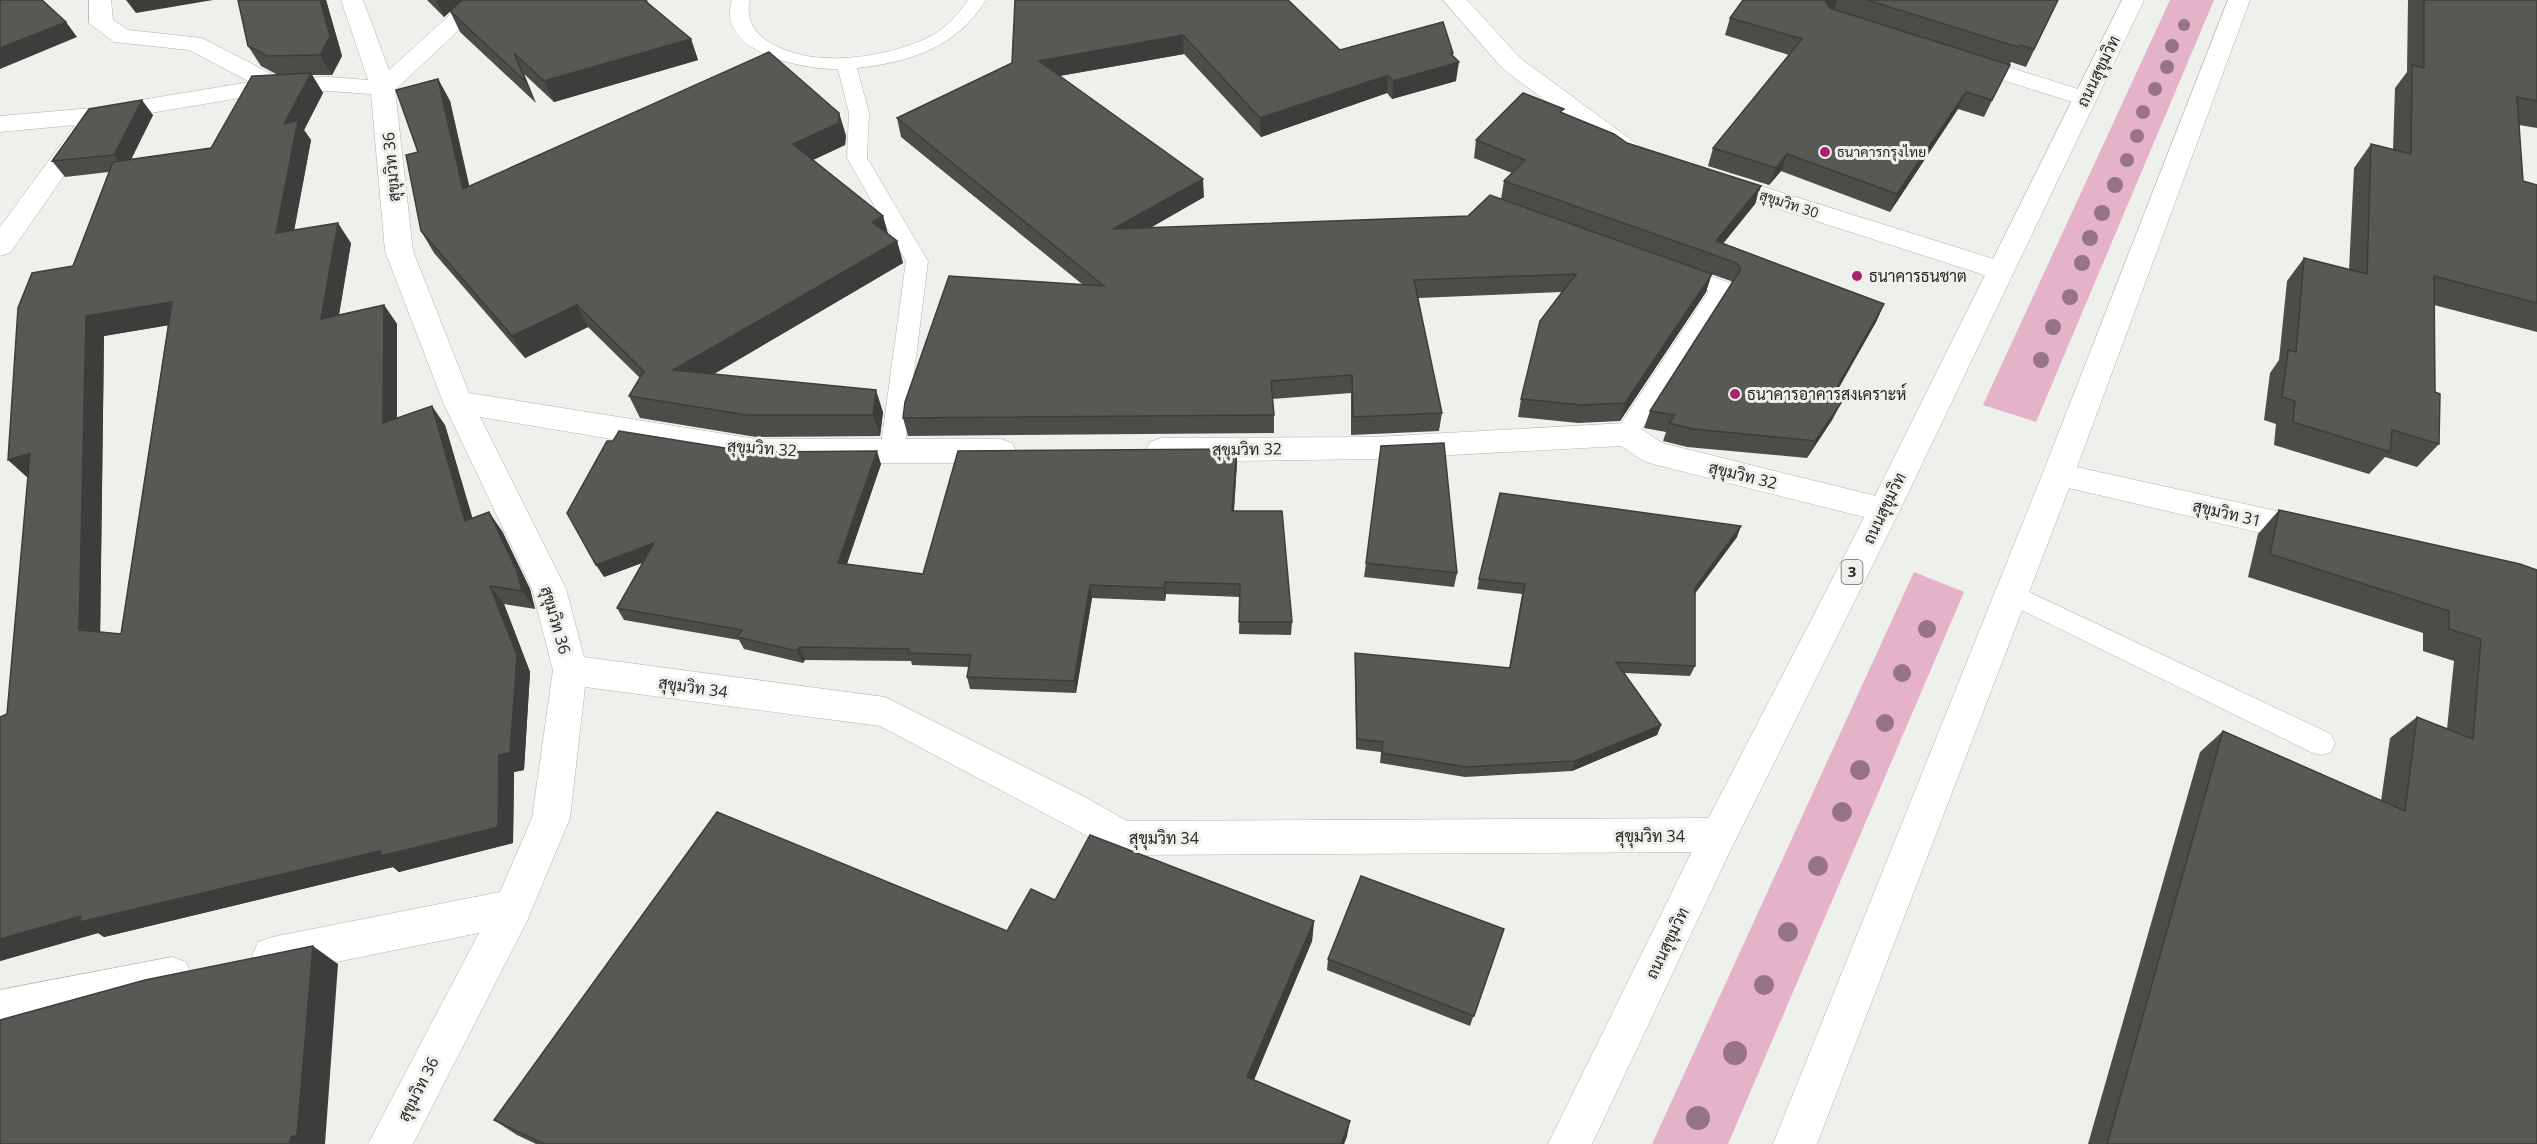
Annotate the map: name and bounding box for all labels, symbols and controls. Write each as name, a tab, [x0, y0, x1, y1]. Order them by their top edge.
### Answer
street label: ถนนสุขุมวิท	[2071, 32, 2126, 111]
street label: สุขุมวิท 36	[377, 131, 406, 203]
place label: ธนาคารกรุงไทย	[1837, 142, 1926, 162]
marker: ธนาคารกรุงไทย	[1818, 145, 1832, 159]
street label: สุขุมวิท 30	[1757, 185, 1821, 223]
place label: ธนาคารธนชาต	[1869, 265, 1967, 287]
marker: ธนาคารธนชาต	[1850, 269, 1864, 283]
place label: ธนาคารอาคารสงเคราะห์	[1747, 382, 1906, 405]
marker: ธนาคารอาคารสงเคราะห์	[1728, 387, 1742, 401]
street label: สุขุมวิท 32	[726, 435, 798, 462]
street label: สุขุมวิท 32	[1212, 437, 1282, 462]
street label: สุขุมวิท 32	[1706, 456, 1780, 495]
street label: ถนนสุขุมวิท	[1857, 469, 1912, 548]
street label: สุขุมวิท 31	[2190, 494, 2263, 533]
road number: 3	[1842, 560, 1862, 584]
street label: สุขุมวิท 36	[535, 583, 576, 657]
street label: สุขุมวิท 34	[657, 671, 729, 704]
street label: สุขุมวิท 34	[1615, 825, 1685, 848]
street label: สุขุมวิท 34	[1129, 827, 1199, 850]
street label: ถนนสุขุมวิท	[1640, 904, 1695, 983]
street label: สุขุมวิท 36	[392, 1053, 445, 1126]

